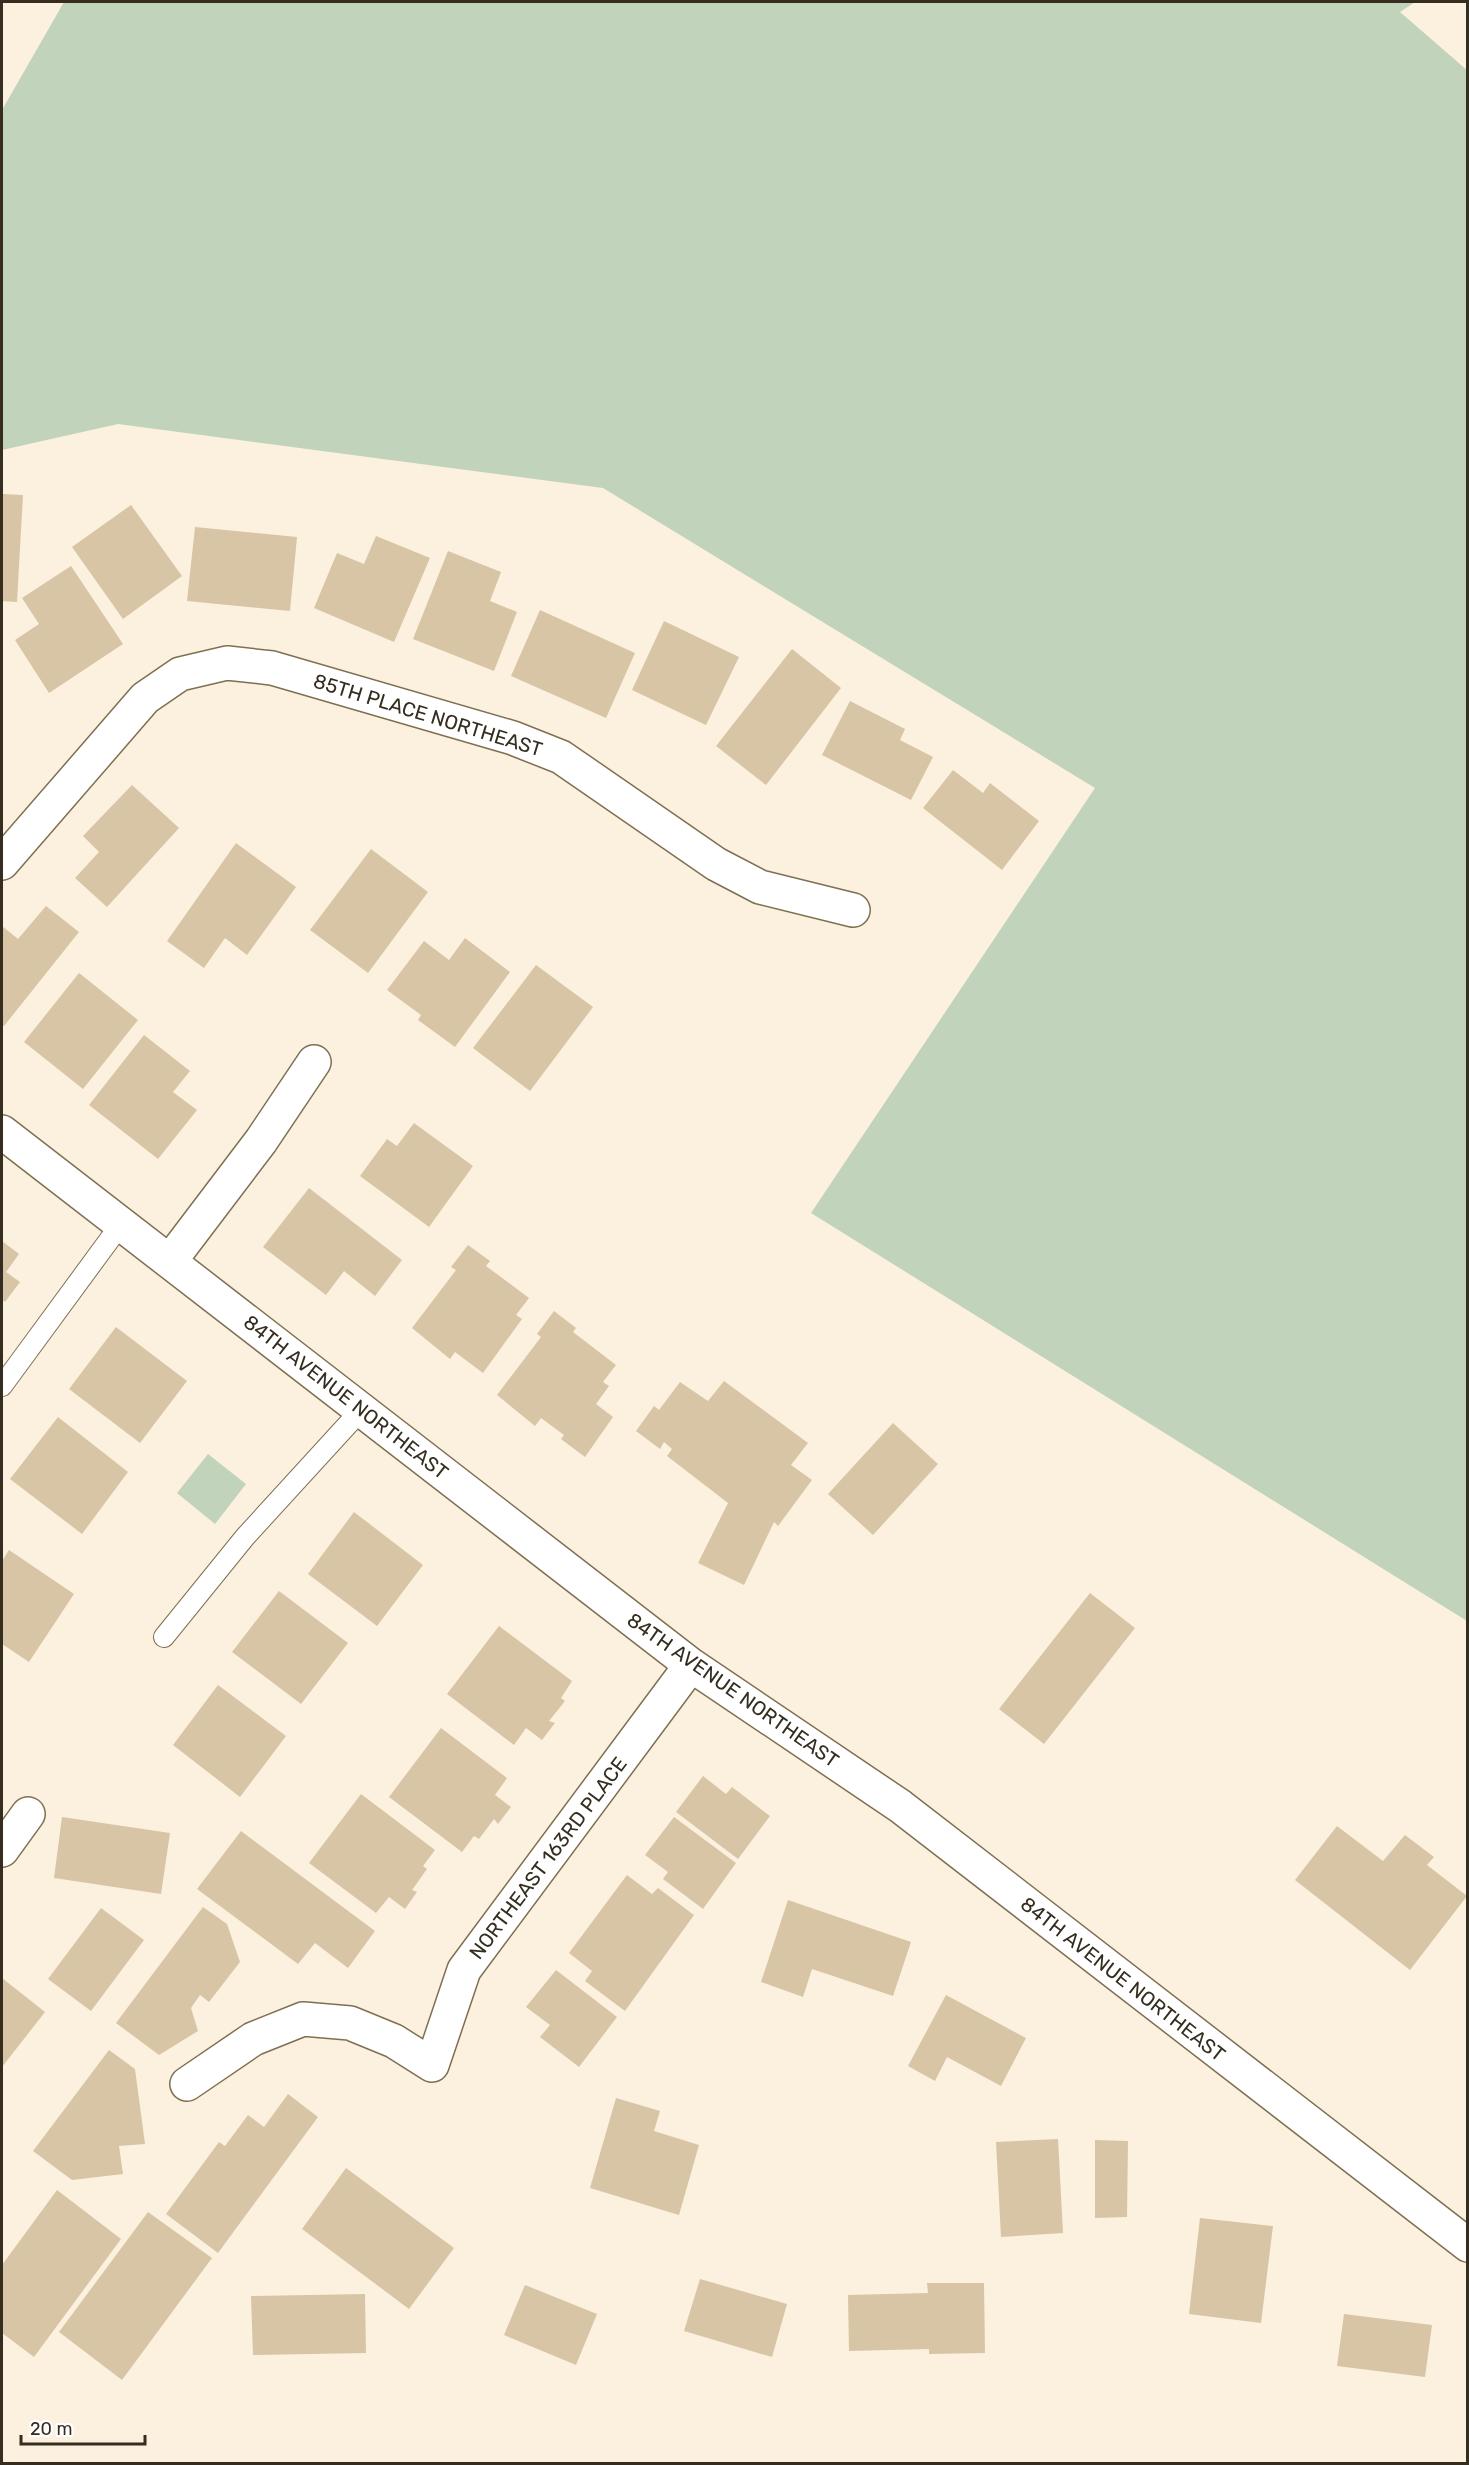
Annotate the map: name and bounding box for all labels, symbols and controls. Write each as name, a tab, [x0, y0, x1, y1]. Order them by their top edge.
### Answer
street label: 85TH PLACE NORTHEAST	[311, 669, 546, 761]
street label: 84TH AVENUE NORTHEAST	[239, 1310, 453, 1485]
street label: 84TH AVENUE NORTHEAST	[623, 1608, 844, 1773]
street label: NORTHEAST 163RD PLACE	[464, 1752, 632, 1964]
street label: 84TH AVENUE NORTHEAST	[1016, 1892, 1230, 2067]
scale bar	[21, 2408, 146, 2446]
text: 20 m	[30, 2418, 72, 2440]

